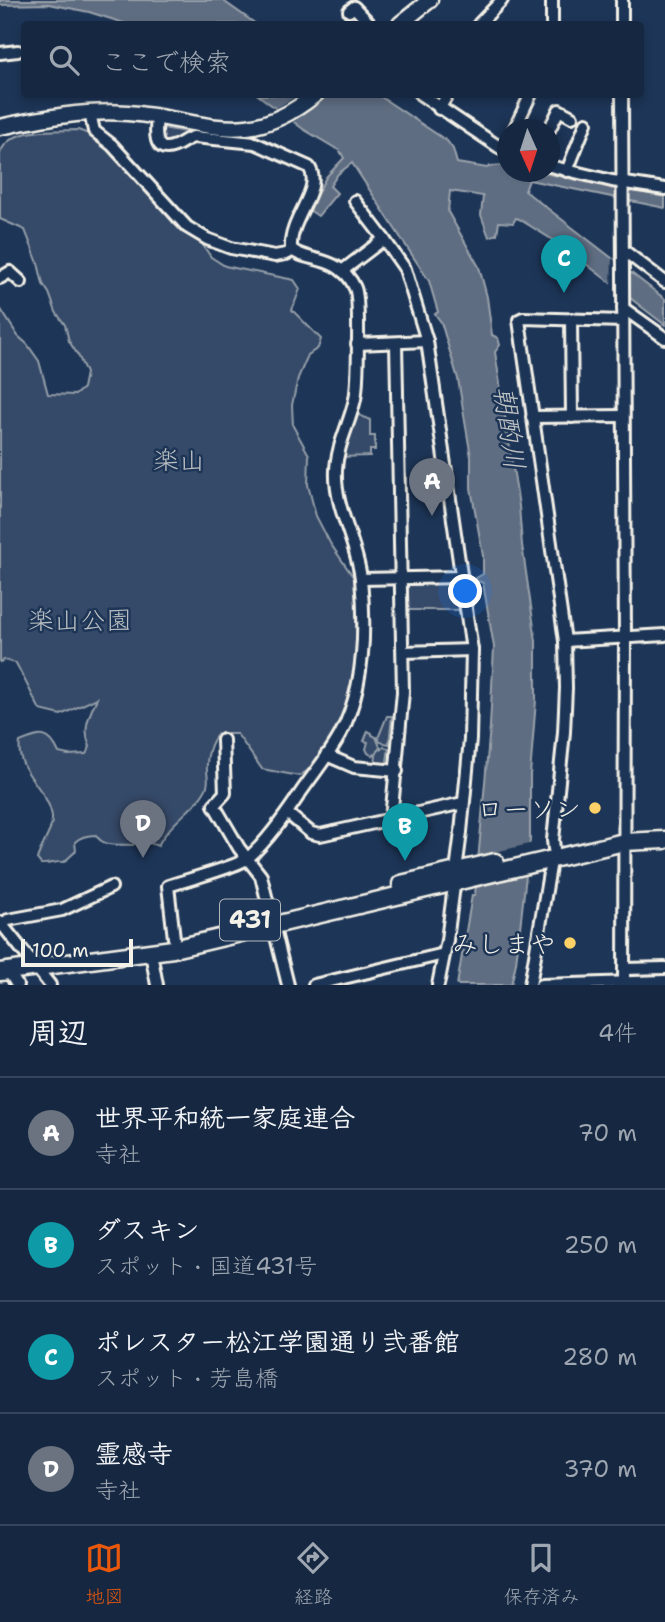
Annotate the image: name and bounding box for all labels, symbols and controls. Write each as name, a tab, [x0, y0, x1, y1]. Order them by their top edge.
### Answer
search box	[21, 21, 644, 98]
icon: search	[45, 41, 83, 79]
text: ここで検索	[101, 44, 231, 79]
north arrow	[497, 119, 560, 182]
pin: C	[541, 235, 587, 293]
water label: 朝酌川	[485, 384, 535, 472]
park label: 楽山	[153, 442, 205, 477]
pin: A	[409, 458, 455, 516]
your location	[448, 574, 482, 608]
park label: 楽山公園	[28, 602, 132, 637]
place label: ローソン	[477, 791, 581, 826]
pin: D	[120, 800, 166, 858]
marker: ローソン	[587, 800, 603, 816]
pin: B	[382, 803, 428, 861]
road number: 431	[220, 900, 280, 940]
place label: みしまや	[452, 926, 556, 961]
marker: みしまや	[562, 935, 578, 951]
scale bar	[21, 936, 133, 968]
text: 100 m	[32, 938, 89, 963]
text: 周辺	[28, 1012, 88, 1053]
text: 4件	[598, 1018, 637, 1048]
text: 世界平和統一家庭連合	[95, 1100, 355, 1135]
text: A	[42, 1118, 60, 1148]
text: 70 m	[578, 1118, 637, 1148]
text: 寺社	[95, 1139, 141, 1169]
text: ダスキン	[95, 1212, 200, 1247]
text: B	[44, 1230, 58, 1260]
text: 250 m	[564, 1230, 637, 1260]
text: スポット · 国道431号	[95, 1251, 317, 1281]
text: ポレスター松江学園通り弐番館	[95, 1324, 460, 1359]
text: C	[44, 1342, 58, 1372]
text: 280 m	[562, 1342, 637, 1372]
text: スポット · 芳島橋	[95, 1363, 278, 1393]
text: 霊感寺	[95, 1436, 173, 1471]
text: D	[43, 1454, 59, 1484]
text: 370 m	[564, 1454, 637, 1484]
text: 寺社	[95, 1475, 141, 1505]
tab: 地図	[85, 1539, 124, 1609]
tab: 経路	[294, 1539, 333, 1609]
tab: 保存済み	[503, 1539, 580, 1609]

